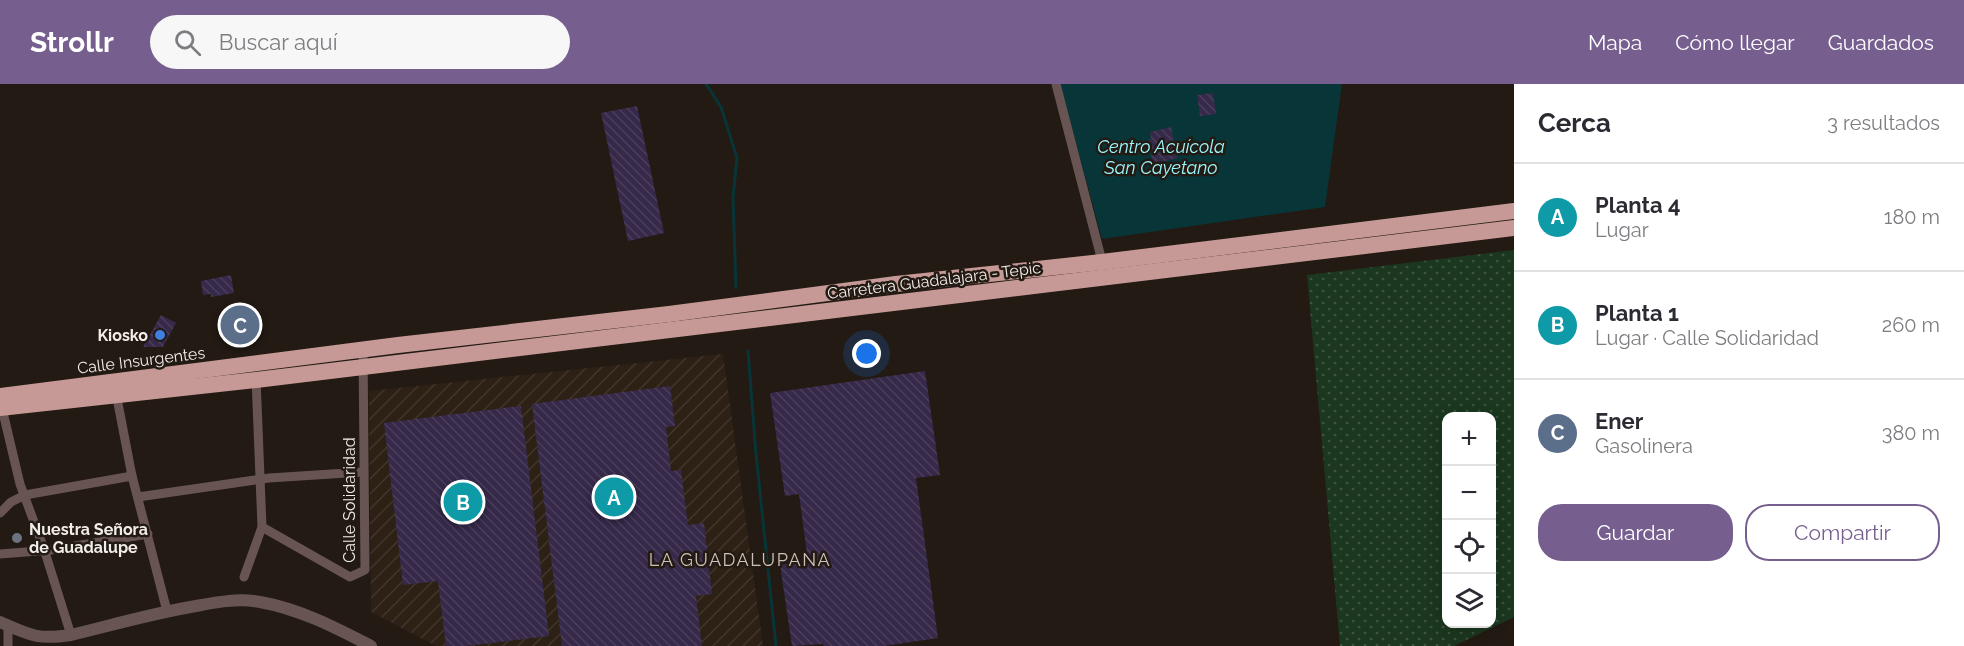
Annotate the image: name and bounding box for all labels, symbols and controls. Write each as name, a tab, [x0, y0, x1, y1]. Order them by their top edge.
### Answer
search box	[150, 15, 570, 69]
text: Strollr	[30, 26, 114, 59]
icon: search	[171, 26, 204, 59]
text: Buscar aquí	[219, 29, 337, 55]
text: Mapa	[1588, 30, 1642, 55]
text: Cómo llegar	[1675, 30, 1795, 55]
text: Guardados	[1828, 30, 1934, 55]
text: Cerca	[1538, 108, 1611, 138]
text: 3 resultados	[1827, 111, 1940, 135]
water label: Centro Acuícola San Cayetano	[1097, 136, 1225, 178]
text: Planta 4	[1595, 192, 1680, 218]
text: A	[1551, 205, 1564, 229]
text: 180 m	[1884, 205, 1940, 229]
text: Lugar	[1595, 218, 1649, 242]
street label: Carretera Guadalajara - Tepic	[826, 258, 1042, 303]
text: Planta 1	[1595, 300, 1679, 326]
pin: C	[220, 302, 260, 348]
text: B	[1551, 313, 1564, 337]
text: 260 m	[1882, 313, 1940, 337]
place label: Kiosko	[97, 326, 148, 345]
text: Lugar · Calle Solidaridad	[1595, 326, 1819, 350]
marker: Kiosko	[153, 328, 167, 342]
your location	[852, 339, 881, 368]
street label: Calle Insurgentes	[76, 343, 206, 378]
text: Ener	[1595, 408, 1643, 434]
map controls	[1442, 412, 1496, 628]
button: +	[1442, 412, 1496, 466]
text: C	[1551, 421, 1564, 445]
text: 380 m	[1882, 421, 1940, 445]
text: Gasolinera	[1595, 434, 1693, 458]
street label: Calle Solidaridad	[340, 437, 359, 563]
button: −	[1442, 466, 1496, 520]
pin: A	[594, 474, 634, 520]
pin: B	[444, 480, 482, 524]
button: Guardar	[1538, 504, 1733, 561]
button: Compartir	[1745, 504, 1940, 561]
place label: Nuestra Señora de Guadalupe	[29, 520, 148, 557]
button: locate	[1442, 520, 1496, 574]
marker: Nuestra Señora de Guadalupe	[10, 531, 24, 545]
district label: LA GUADALUPANA	[649, 549, 831, 570]
button: layers	[1442, 574, 1496, 628]

